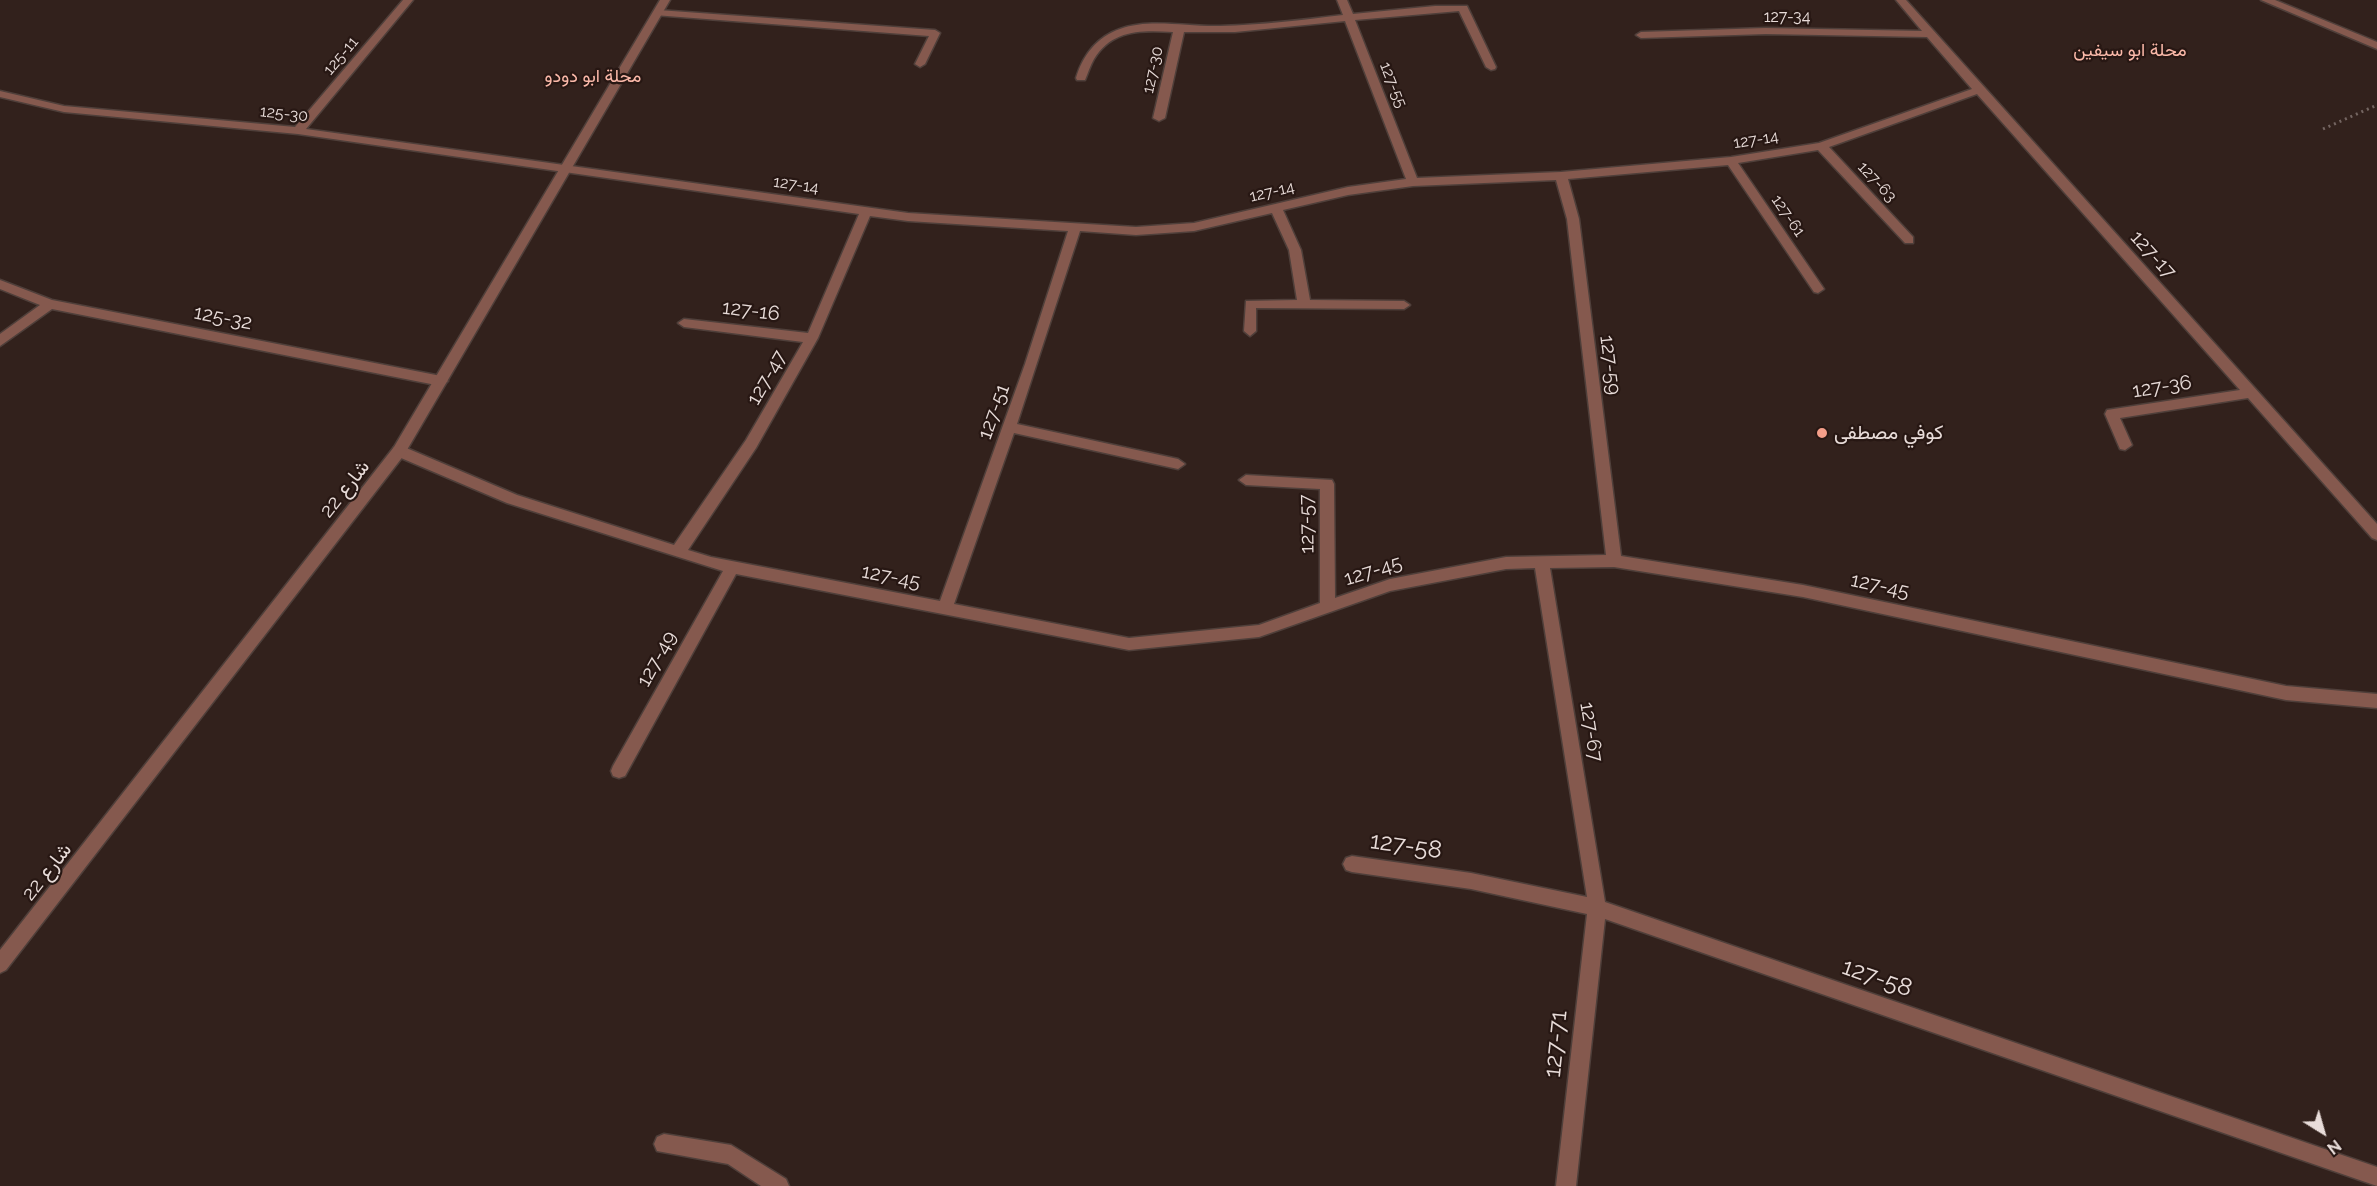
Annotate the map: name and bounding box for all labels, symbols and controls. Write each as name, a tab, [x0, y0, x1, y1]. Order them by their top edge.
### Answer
street label: 127-34	[1764, 7, 1810, 27]
street label: 125-11	[319, 33, 363, 79]
district label: محلة ابو سيفين	[2073, 40, 2187, 62]
street label: 127-30	[1139, 45, 1167, 95]
street label: 127-55	[1375, 59, 1411, 111]
district label: محلة ابو دودو	[545, 66, 641, 88]
street label: 125-30	[259, 102, 309, 126]
street label: 127-14	[1732, 127, 1780, 153]
street label: 127-63	[1854, 158, 1900, 206]
street label: 127-14	[772, 172, 820, 198]
street label: 127-14	[1248, 178, 1296, 206]
street label: 127-61	[1767, 191, 1809, 241]
street label: 127-17	[2125, 226, 2181, 284]
street label: 127-16	[721, 296, 781, 326]
street label: 125-32	[192, 301, 254, 335]
street label: 127-59	[1594, 334, 1626, 396]
street label: 127-47	[742, 346, 792, 410]
street label: 127-36	[2131, 370, 2193, 404]
street label: 127-51	[973, 381, 1015, 443]
place label: كوفي مصطفى	[1834, 421, 1943, 445]
marker: كوفي مصطفى	[1815, 426, 1829, 440]
street label: شارع 22	[315, 456, 375, 522]
street label: 127-57	[1294, 494, 1320, 554]
street label: 127-45	[1341, 551, 1405, 591]
street label: 127-45	[860, 560, 922, 594]
street label: 127-45	[1849, 568, 1911, 604]
street label: 127-49	[632, 627, 682, 691]
street label: 127-67	[1574, 700, 1608, 764]
street label: 127-58	[1368, 827, 1444, 865]
street label: شارع 22	[17, 839, 77, 905]
street label: 127-58	[1838, 953, 1916, 1003]
street label: 127-71	[1538, 1009, 1574, 1079]
north arrow	[2293, 1102, 2353, 1162]
text: N	[2324, 1136, 2345, 1158]

